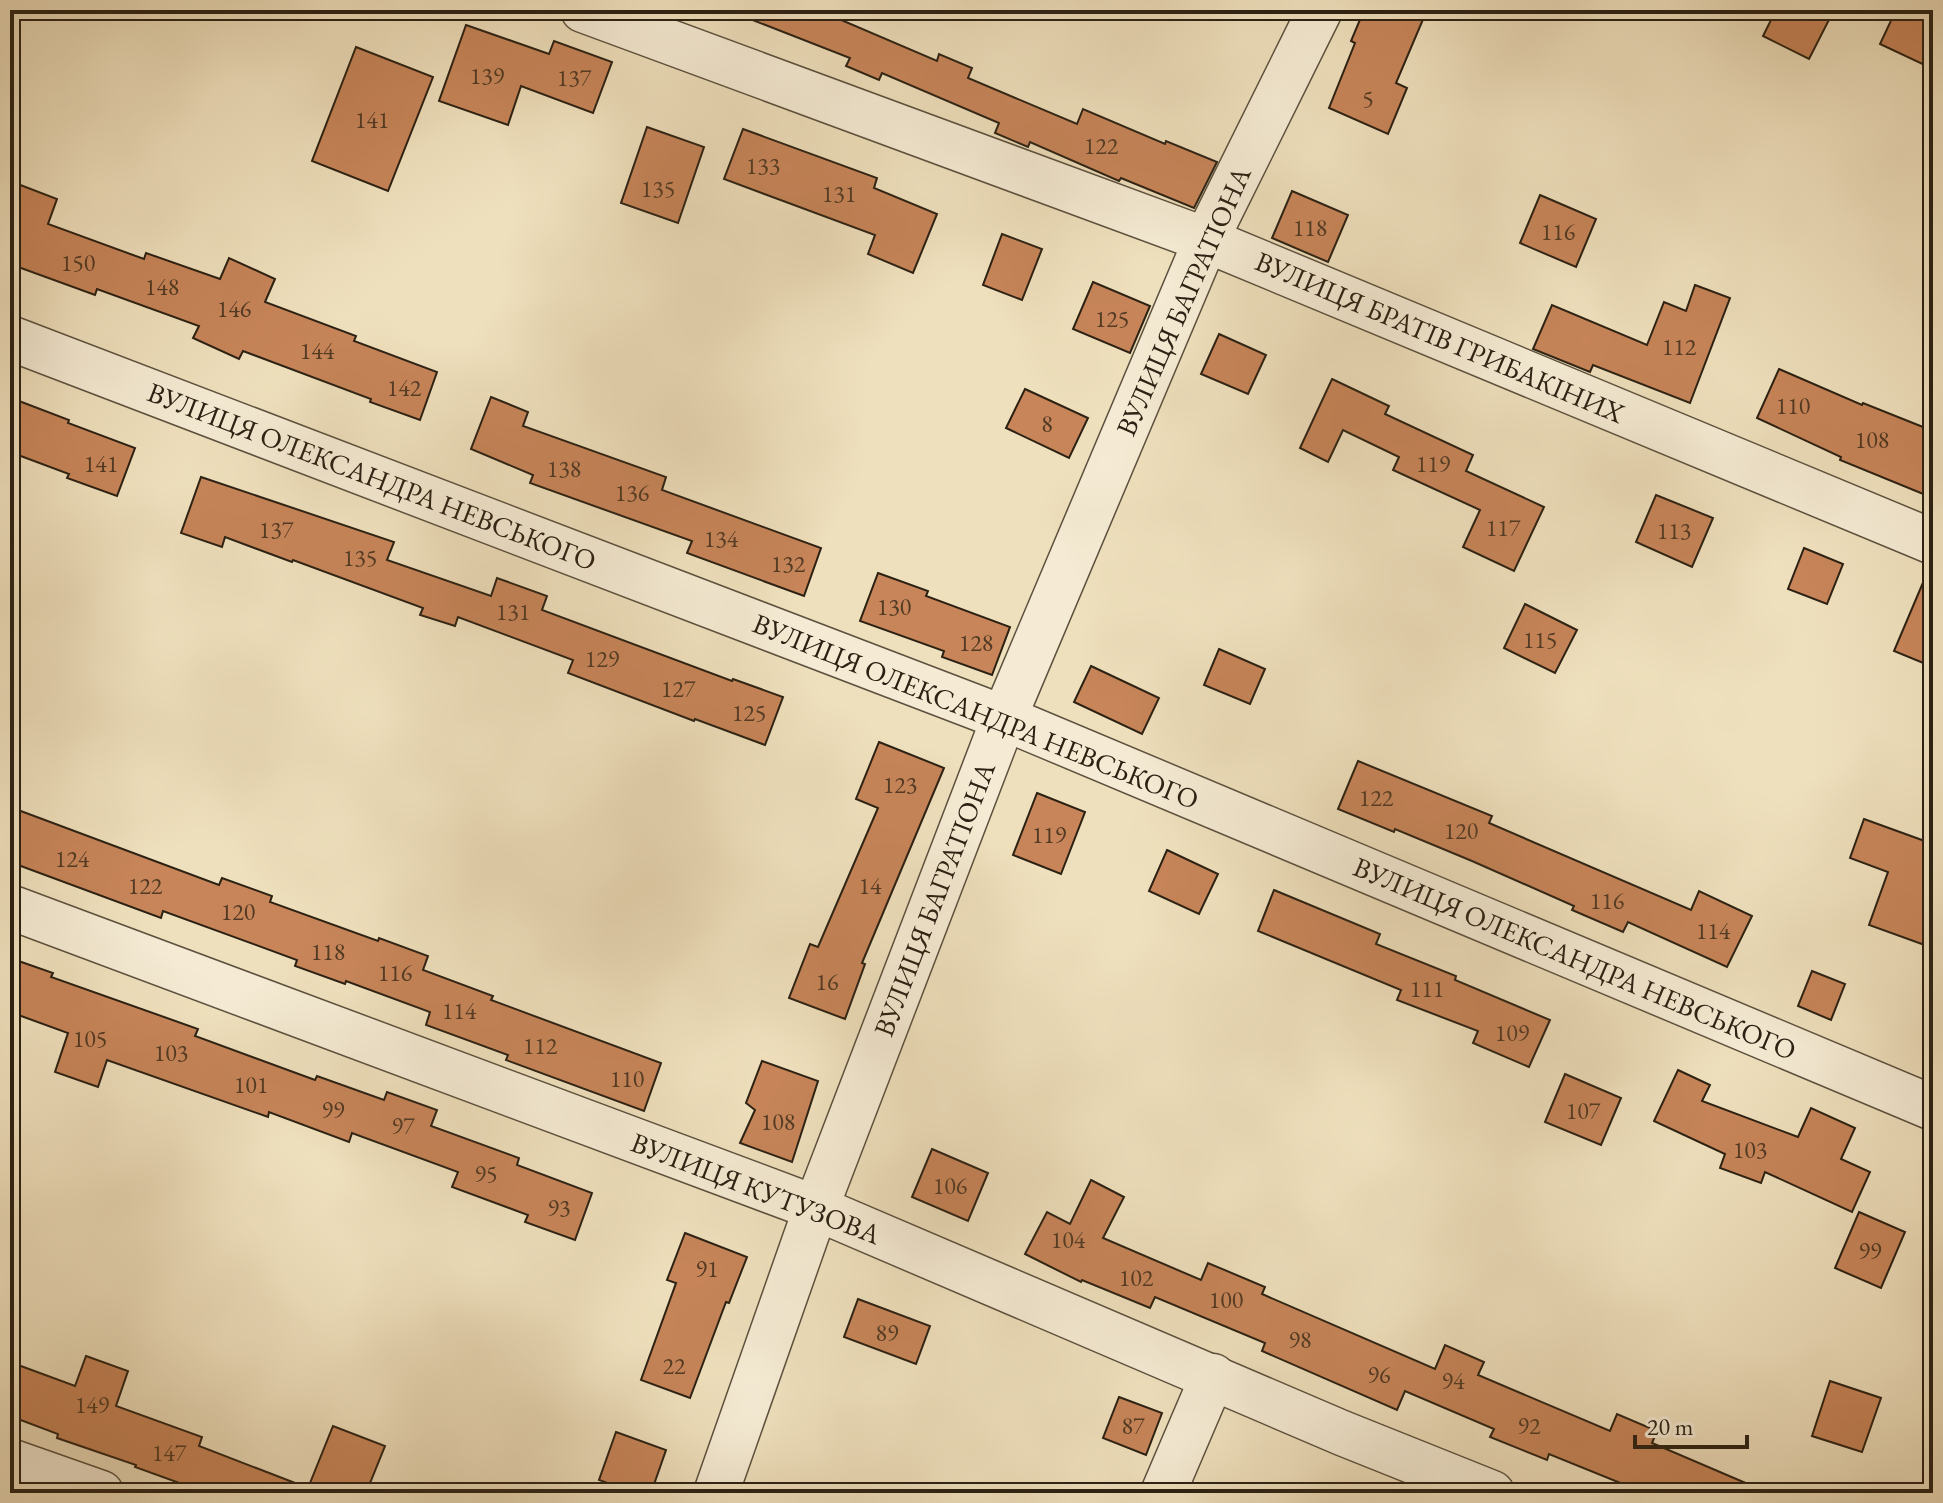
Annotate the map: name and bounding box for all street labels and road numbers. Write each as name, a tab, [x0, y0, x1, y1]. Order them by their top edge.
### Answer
street label: ВУЛИЦЯ БАГРАТІОНА	[1107, 160, 1259, 441]
street label: ВУЛИЦЯ БРАТІВ ГРИБАКІНИХ	[1250, 243, 1630, 431]
street label: ВУЛИЦЯ ОЛЕКСАНДРА НЕВСЬКОГО	[143, 374, 601, 578]
street label: ВУЛИЦЯ ОЛЕКСАНДРА НЕВСЬКОГО	[748, 605, 1204, 817]
street label: ВУЛИЦЯ БАГРАТІОНА	[865, 756, 1003, 1041]
street label: ВУЛИЦЯ ОЛЕКСАНДРА НЕВСЬКОГО	[1348, 848, 1802, 1068]
street label: ВУЛИЦЯ КУТУЗОВА	[626, 1124, 886, 1252]

